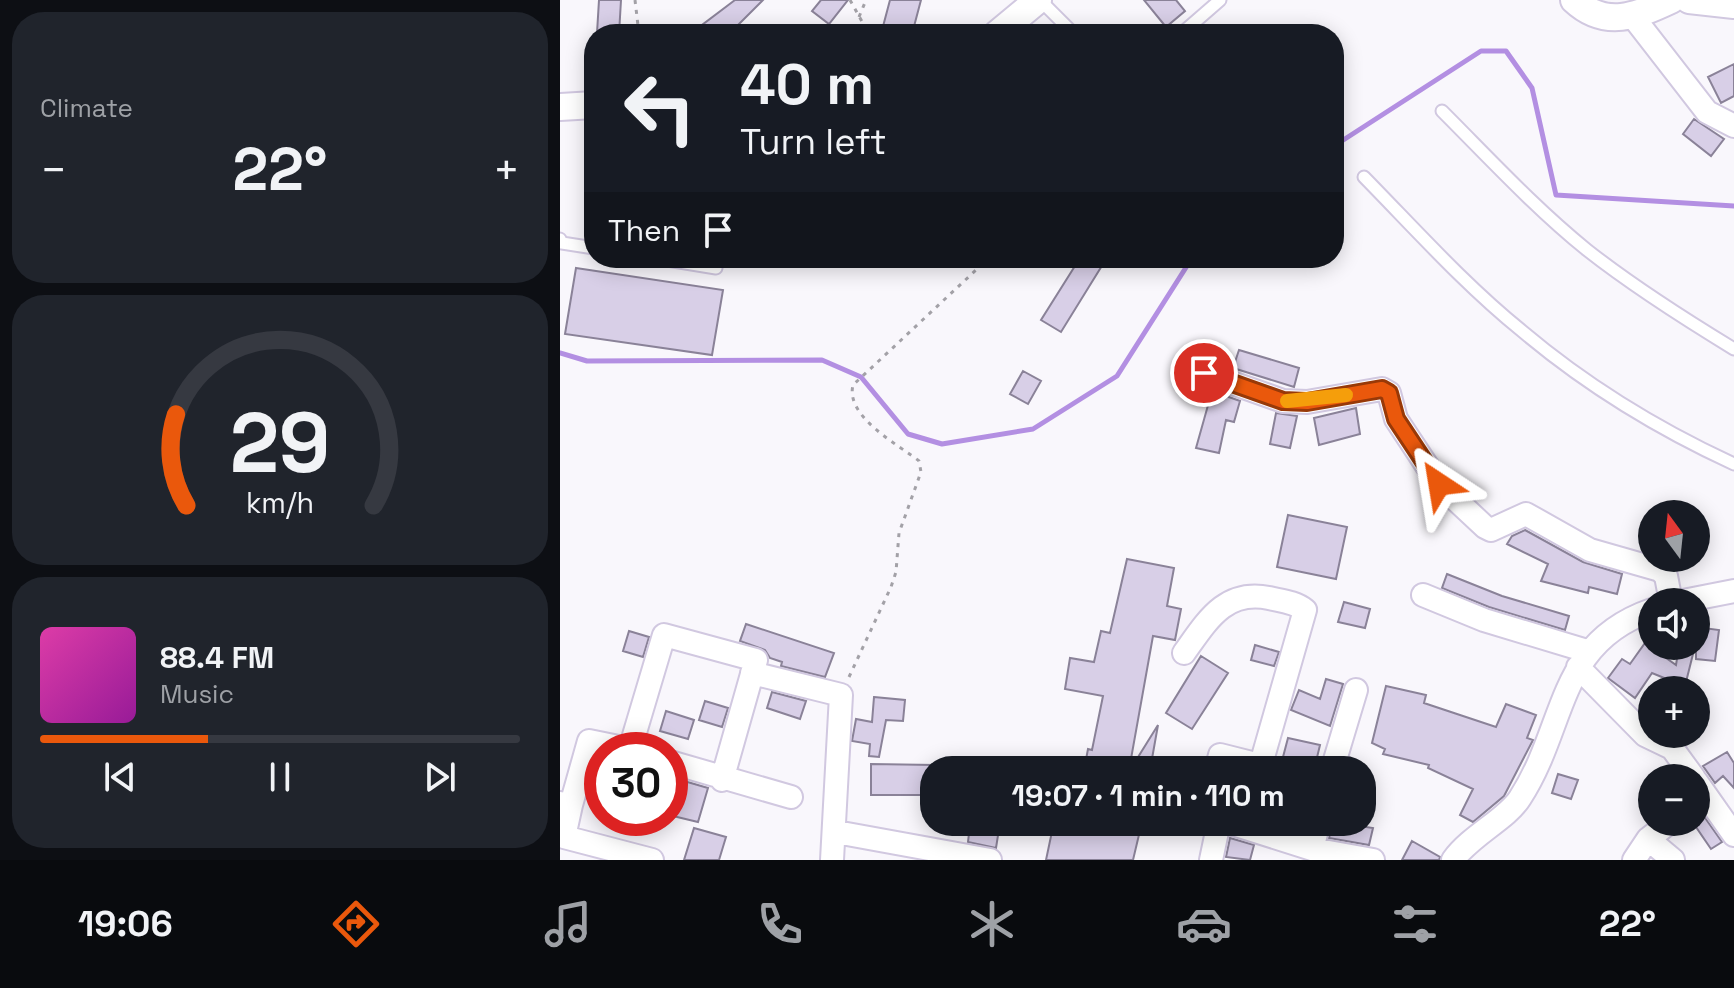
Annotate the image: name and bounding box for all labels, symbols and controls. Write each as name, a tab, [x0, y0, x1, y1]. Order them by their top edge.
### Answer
text: 40 m	[740, 49, 874, 120]
icon: left	[608, 56, 712, 160]
text: Climate	[40, 91, 133, 125]
text: Turn left	[740, 119, 887, 165]
text: 22°	[233, 131, 327, 208]
text: −	[40, 142, 67, 198]
text: +	[493, 142, 520, 198]
icon: arrive	[696, 208, 740, 252]
text: Then	[608, 211, 680, 250]
pin	[1170, 339, 1238, 407]
icon: arrive	[1182, 351, 1226, 395]
text: 29	[230, 390, 330, 496]
position arrow	[1397, 442, 1481, 526]
text: km/h	[246, 485, 314, 521]
north arrow	[1638, 500, 1710, 572]
map controls	[1638, 500, 1710, 836]
button: sound	[1638, 588, 1710, 660]
text: 88.4 FM	[160, 638, 274, 677]
button: +	[1638, 676, 1710, 748]
text: Music	[160, 677, 234, 711]
speed limit sign: 30	[584, 732, 688, 836]
icon: previous	[98, 755, 142, 799]
icon: pause	[258, 755, 302, 799]
icon: next	[418, 755, 462, 799]
button: −	[1638, 764, 1710, 836]
text: 19:07 · 1 min · 110 m	[1011, 776, 1285, 815]
icon: directions	[328, 896, 384, 952]
icon: music	[540, 896, 596, 952]
icon: phone	[752, 896, 808, 952]
icon: climate	[964, 896, 1020, 952]
icon: car	[1176, 896, 1232, 952]
icon: filters	[1387, 896, 1443, 952]
text: 19:06	[78, 901, 173, 947]
text: 22°	[1599, 901, 1656, 947]

